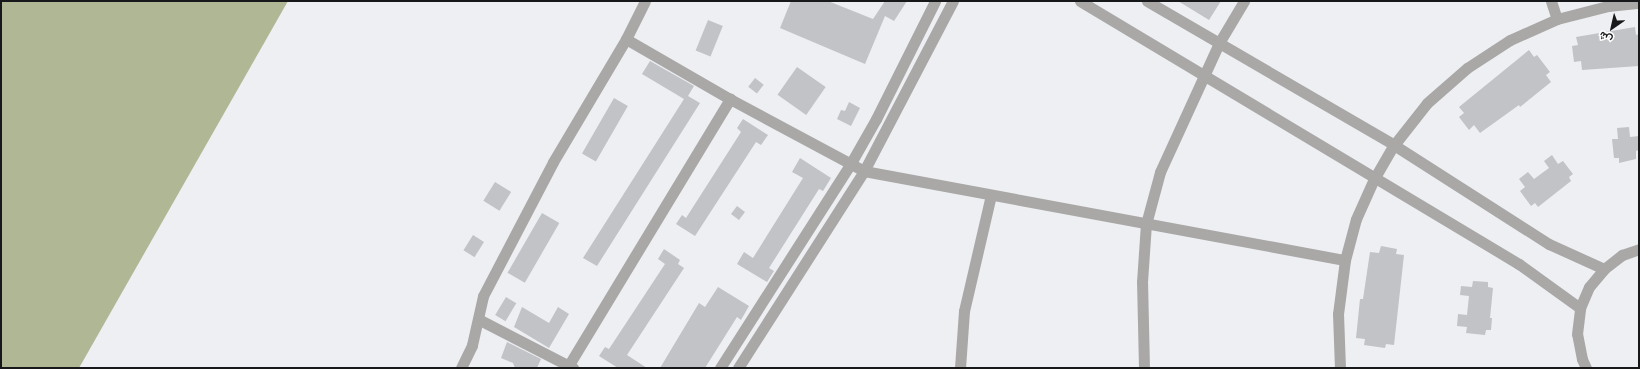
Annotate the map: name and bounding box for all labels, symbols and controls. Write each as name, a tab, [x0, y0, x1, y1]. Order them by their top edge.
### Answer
north arrow	[1592, 8, 1632, 48]
text: ش	[1596, 28, 1615, 47]

